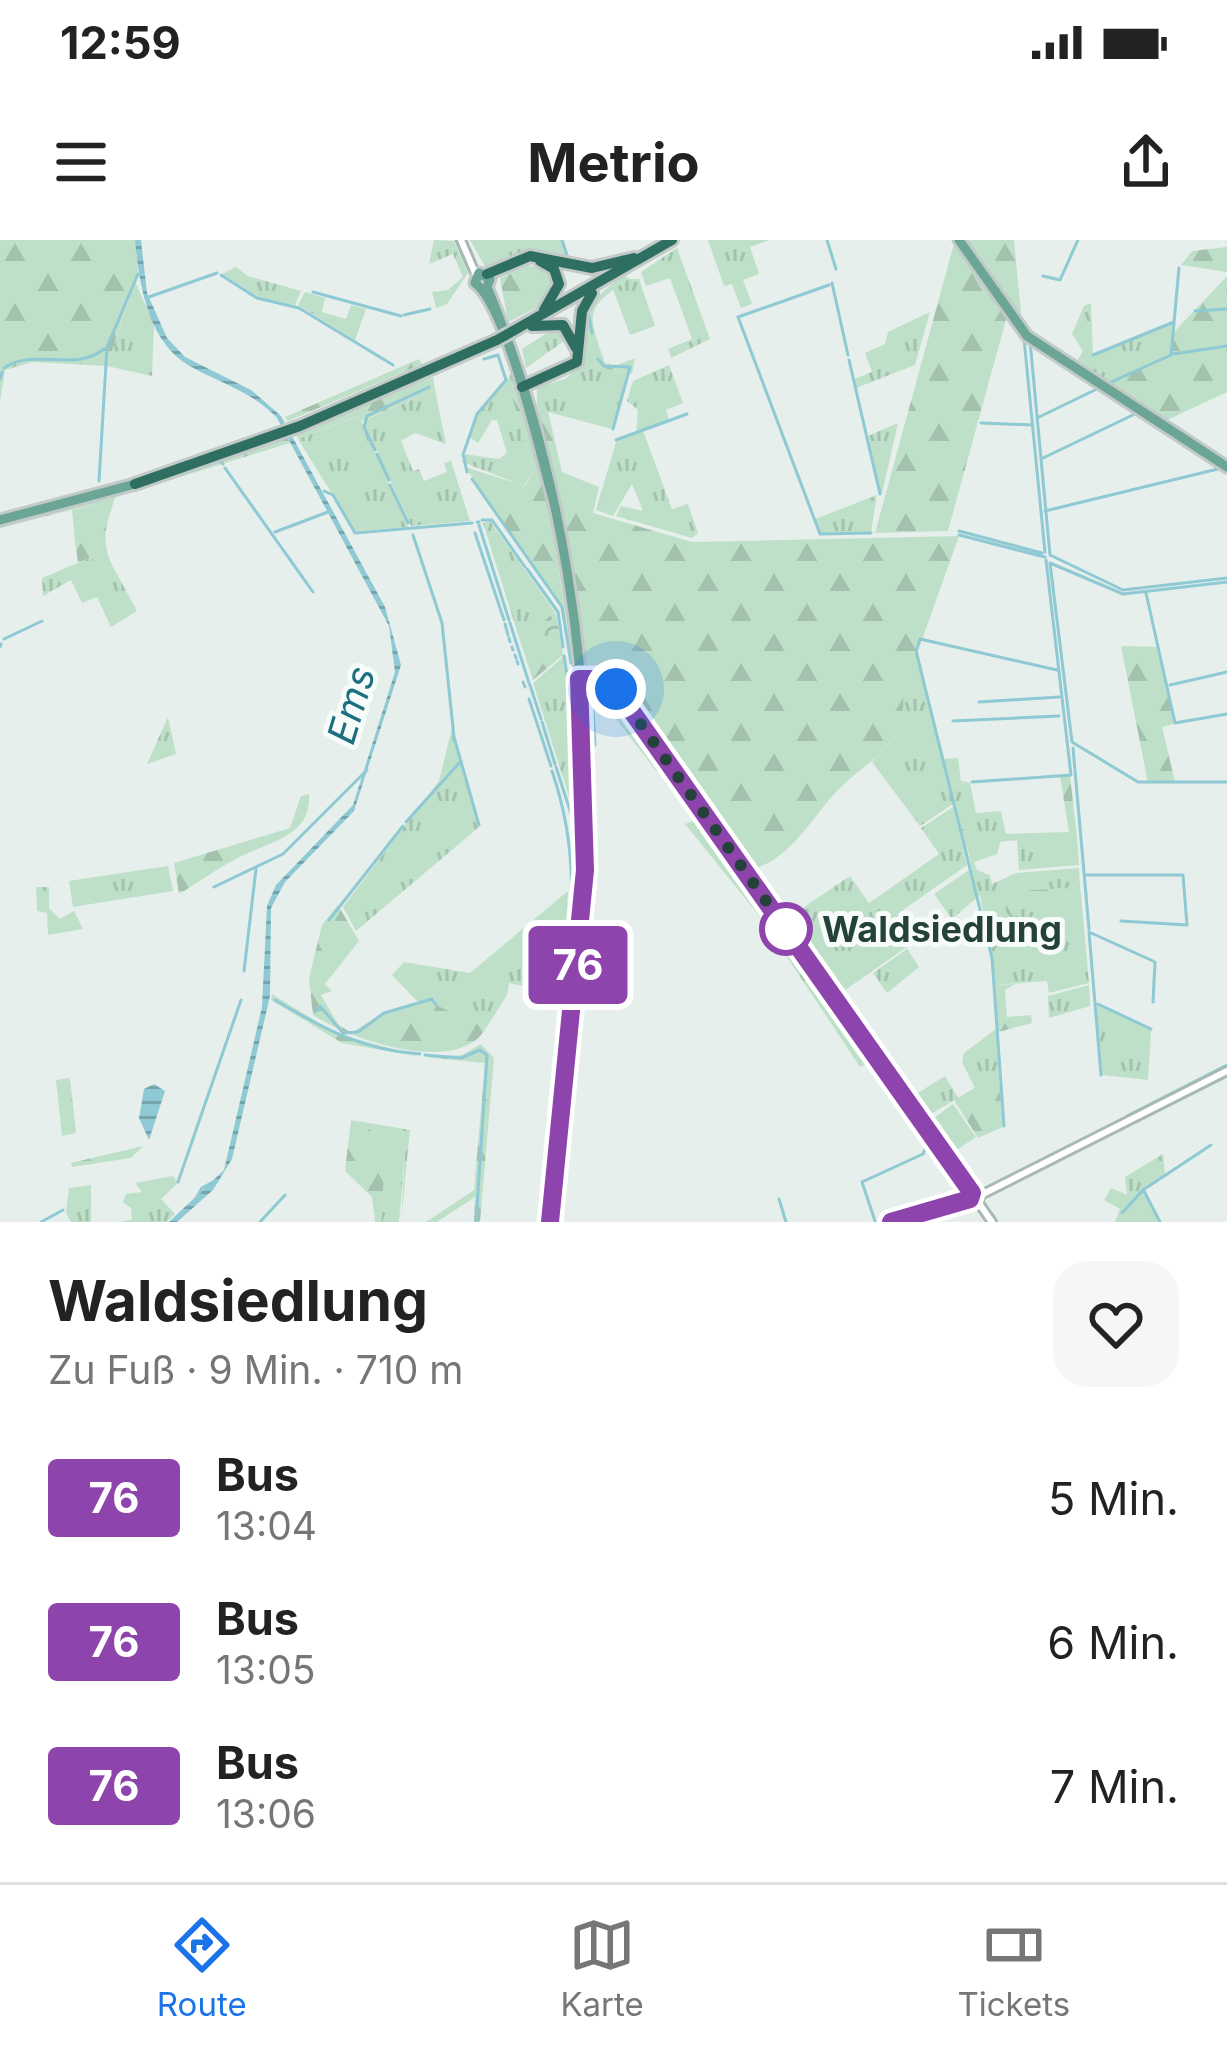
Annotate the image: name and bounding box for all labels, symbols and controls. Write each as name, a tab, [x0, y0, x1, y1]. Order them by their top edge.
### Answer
text: 12:59	[60, 15, 181, 70]
icon: menu	[48, 129, 114, 195]
icon: share	[1113, 129, 1179, 195]
text: Metrio	[527, 130, 700, 195]
your location	[586, 659, 646, 719]
water label: Ems	[317, 661, 384, 749]
marker: Waldsiedlung	[761, 904, 811, 954]
place label: Waldsiedlung	[822, 907, 1062, 951]
line badge: 76	[524, 926, 632, 1004]
text: 76	[552, 939, 604, 990]
button: heart	[1053, 1261, 1179, 1387]
text: Waldsiedlung	[48, 1266, 428, 1335]
text: Zu Fuß · 9 Min. · 710 m	[48, 1346, 463, 1393]
text: Bus	[216, 1447, 299, 1502]
text: 5 Min.	[1048, 1471, 1179, 1526]
text: 76	[88, 1472, 140, 1523]
text: 13:04	[216, 1502, 317, 1549]
text: Bus	[216, 1591, 299, 1646]
text: 6 Min.	[1047, 1615, 1179, 1670]
text: 76	[88, 1616, 140, 1667]
text: 13:05	[216, 1646, 316, 1693]
text: Bus	[216, 1735, 299, 1790]
text: 7 Min.	[1050, 1759, 1179, 1814]
text: 76	[88, 1760, 140, 1811]
text: 13:06	[216, 1790, 316, 1837]
tab: Route	[157, 1912, 247, 2024]
tab: Karte	[560, 1912, 644, 2024]
tab: Tickets	[957, 1912, 1070, 2024]

